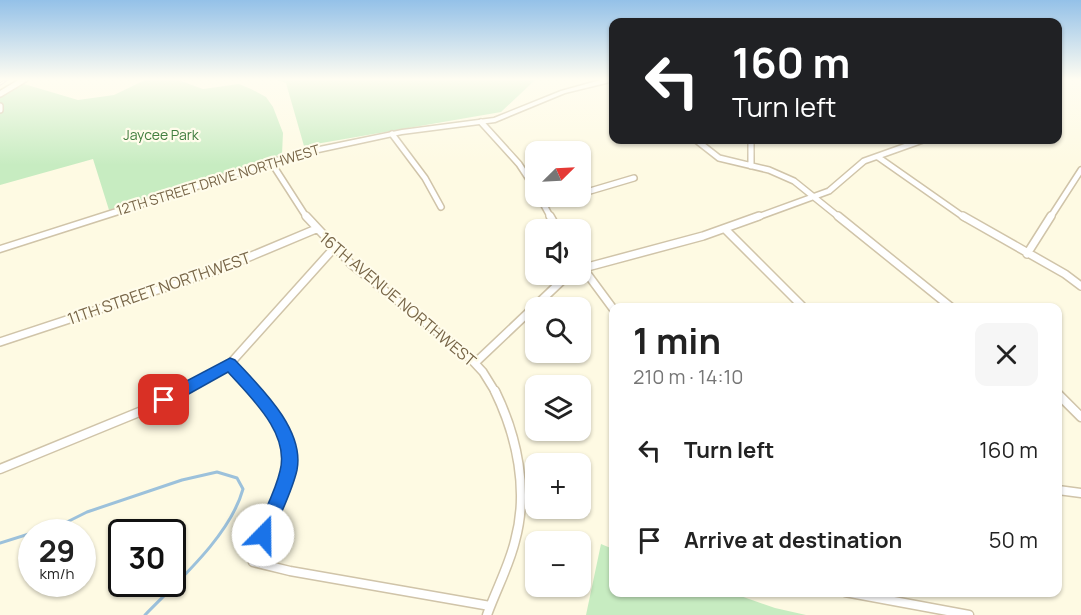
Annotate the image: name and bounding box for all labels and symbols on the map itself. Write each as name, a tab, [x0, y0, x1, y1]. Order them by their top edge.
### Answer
park label: Jaycee Park	[123, 125, 200, 144]
street label: 12TH STREET DRIVE NORTHWEST	[114, 139, 322, 220]
north arrow	[525, 141, 591, 207]
street label: 16TH AVENUE NORTHWEST	[315, 227, 481, 371]
street label: 11TH STREET NORTHWEST	[64, 246, 254, 330]
pin	[138, 374, 189, 425]
position arrow	[231, 503, 295, 567]
speed limit sign: 30	[108, 519, 186, 597]

